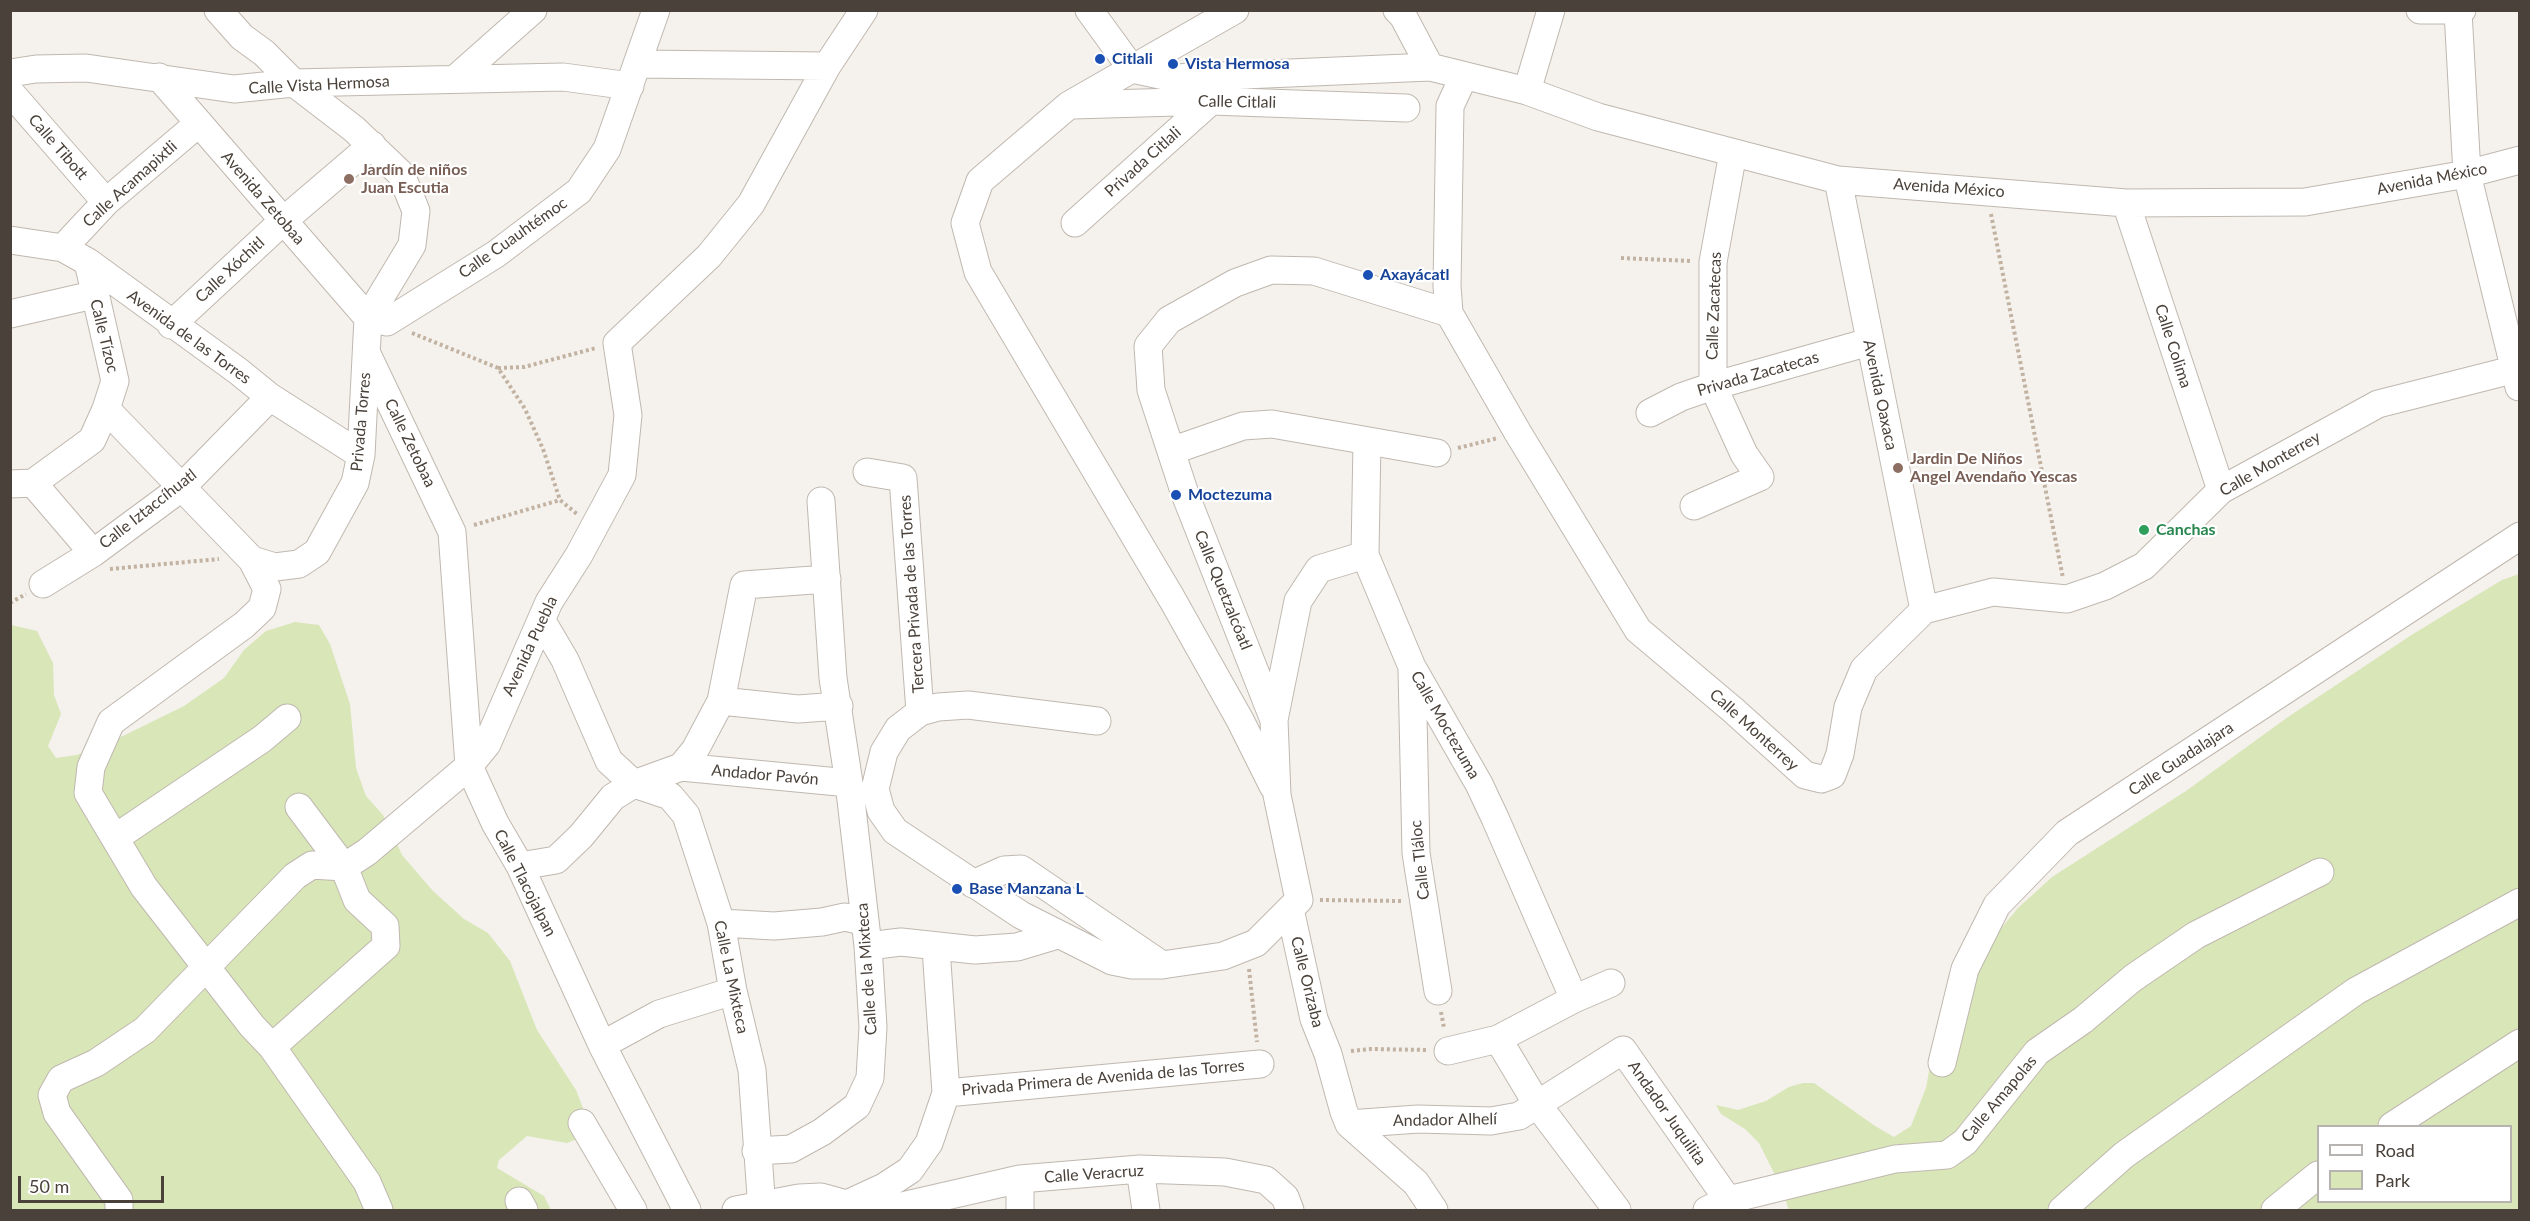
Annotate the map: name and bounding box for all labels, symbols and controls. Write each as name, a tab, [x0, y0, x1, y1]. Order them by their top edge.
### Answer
place label: Citlali	[1112, 49, 1153, 69]
marker: Citlali	[1093, 52, 1107, 66]
place label: Vista Hermosa	[1185, 54, 1290, 74]
marker: Vista Hermosa	[1166, 57, 1180, 71]
street label: Calle Vista Hermosa	[248, 72, 390, 98]
street label: Calle Citlali	[1198, 92, 1276, 112]
street label: Calle Tibott	[24, 110, 92, 184]
street label: Privada Citlali	[1101, 123, 1185, 201]
street label: Calle Acamapixtli	[79, 137, 181, 231]
street label: Avenida Zetobaa	[217, 147, 309, 249]
street label: Avenida México	[2375, 159, 2489, 199]
place label: Jardín de niños Juan Escutia	[361, 160, 467, 198]
marker: Jardín de niños Juan Escutia	[342, 172, 356, 186]
street label: Avenida México	[1893, 175, 2005, 201]
street label: Calle Cuauhtémoc	[455, 193, 571, 283]
street label: Calle Xóchitl	[191, 233, 269, 307]
street label: Calle Zacatecas	[1703, 251, 1725, 361]
place label: Axayácatl	[1380, 265, 1449, 285]
marker: Axayácatl	[1361, 268, 1375, 282]
street label: Avenida de las Torres	[124, 286, 254, 388]
street label: Calle Tízoc	[86, 297, 122, 375]
street label: Calle Colima	[2150, 302, 2196, 390]
street label: Avenida Oaxaca	[1859, 338, 1901, 452]
street label: Privada Zacatecas	[1695, 347, 1821, 401]
street label: Privada Torres	[347, 372, 375, 472]
street label: Calle Zetobaa	[380, 396, 440, 490]
street label: Calle Monterrey	[2216, 427, 2324, 501]
place label: Jardin De Niños Angel Avendaño Yescas	[1910, 449, 2077, 487]
marker: Jardin De Niños Angel Avendaño Yescas	[1891, 461, 1905, 475]
street label: Calle Iztaccíhuatl	[95, 465, 201, 553]
place label: Moctezuma	[1188, 485, 1272, 505]
marker: Moctezuma	[1169, 488, 1183, 502]
street label: Tercera Privada de las Torres	[895, 494, 929, 694]
place label: Canchas	[2156, 520, 2216, 540]
marker: Canchas	[2137, 523, 2151, 537]
street label: Calle Quetzalcóatl	[1190, 527, 1256, 653]
street label: Avenida Puebla	[498, 593, 562, 699]
street label: Calle Moctezuma	[1406, 668, 1484, 782]
street label: Calle Monterrey	[1706, 685, 1802, 775]
street label: Calle Guadalajara	[2125, 718, 2237, 800]
street label: Andador Pavón	[710, 761, 820, 789]
street label: Calle Tláloc	[1406, 819, 1434, 901]
street label: Calle Tlacojalpan	[490, 826, 560, 940]
place label: Base Manzana L	[969, 879, 1084, 899]
marker: Base Manzana L	[950, 882, 964, 896]
street label: Calle de la Mixteca	[853, 902, 881, 1036]
street label: Calle La Mixteca	[710, 919, 752, 1035]
street label: Calle Orizaba	[1286, 934, 1328, 1030]
street label: Calle Amapolas	[1957, 1052, 2041, 1146]
street label: Privada Primera de Avenida de las Torres	[961, 1056, 1245, 1100]
street label: Andador Juquilita	[1624, 1057, 1710, 1169]
street label: Andador Alhelí	[1393, 1109, 1497, 1131]
legend	[2317, 1125, 2512, 1203]
text: Road	[2375, 1139, 2415, 1161]
street label: Calle Veracruz	[1043, 1161, 1145, 1187]
scale bar	[21, 1164, 166, 1202]
text: Park	[2375, 1169, 2410, 1191]
text: 50 m	[29, 1175, 69, 1197]

